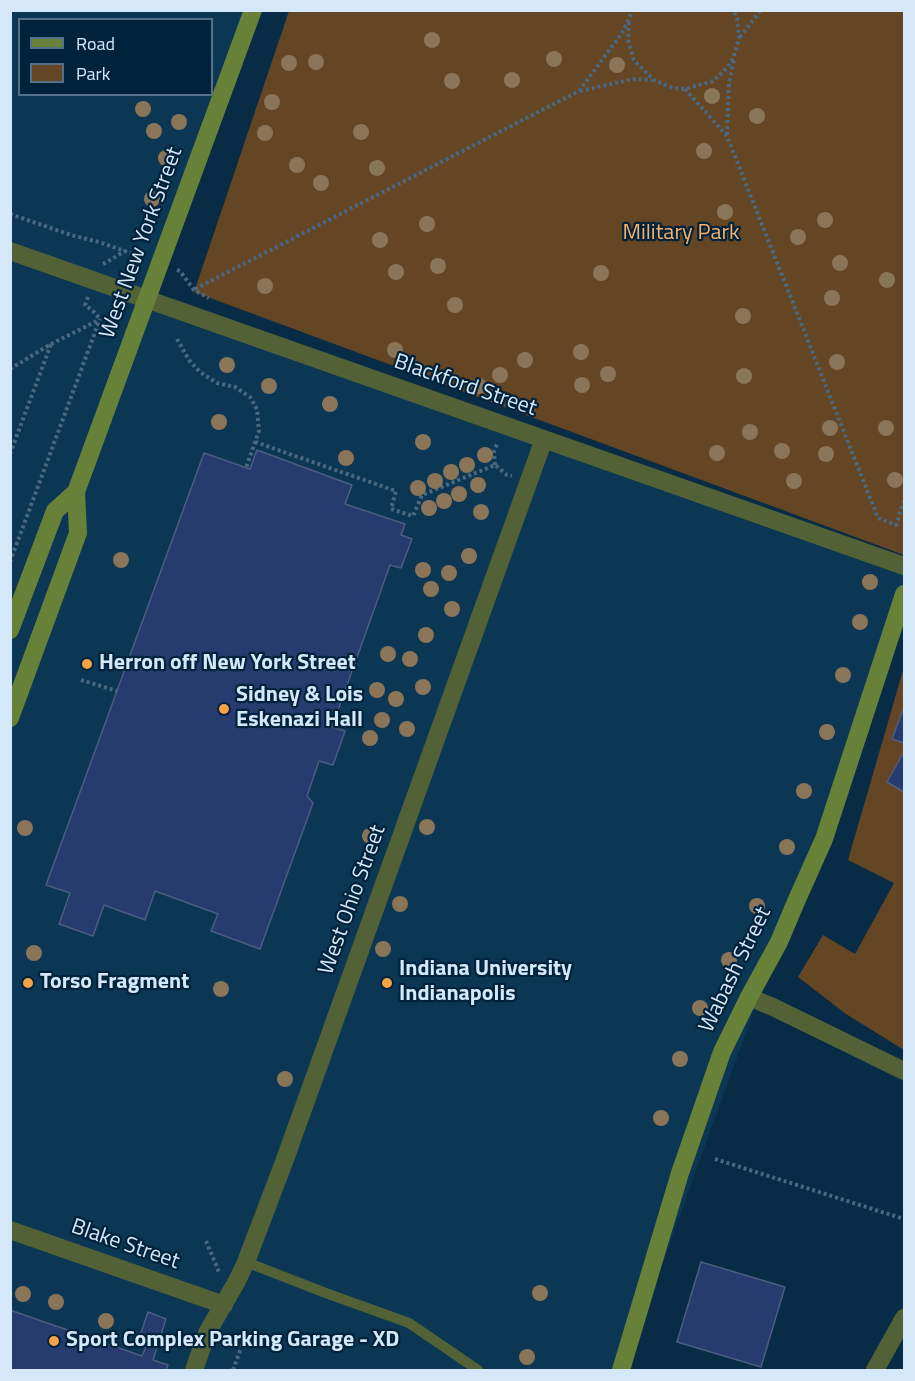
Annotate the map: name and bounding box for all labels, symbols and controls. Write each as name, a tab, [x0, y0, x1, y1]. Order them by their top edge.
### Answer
legend	[18, 18, 213, 96]
text: Road	[76, 30, 115, 57]
text: Park	[76, 60, 110, 87]
street label: West New York Street	[95, 144, 189, 342]
park label: Military Park	[622, 221, 740, 247]
street label: Blackford Street	[390, 349, 540, 423]
place label: Herron off New York Street	[99, 651, 356, 677]
marker: Herron off New York Street	[80, 657, 94, 671]
place label: Sidney & Lois Eskenazi Hall	[236, 683, 363, 734]
marker: Sidney & Lois Eskenazi Hall	[217, 702, 231, 716]
street label: West Ohio Street	[314, 822, 392, 978]
street label: Wabash Street	[694, 903, 778, 1037]
place label: Indiana University Indianapolis	[399, 957, 572, 1008]
place label: Torso Fragment	[40, 970, 189, 996]
marker: Torso Fragment	[21, 976, 35, 990]
marker: Indiana University Indianapolis	[380, 976, 394, 990]
street label: Blake Street	[67, 1214, 183, 1276]
place label: Sport Complex Parking Garage - XD	[66, 1328, 399, 1354]
marker: Sport Complex Parking Garage - XD	[47, 1334, 61, 1348]

